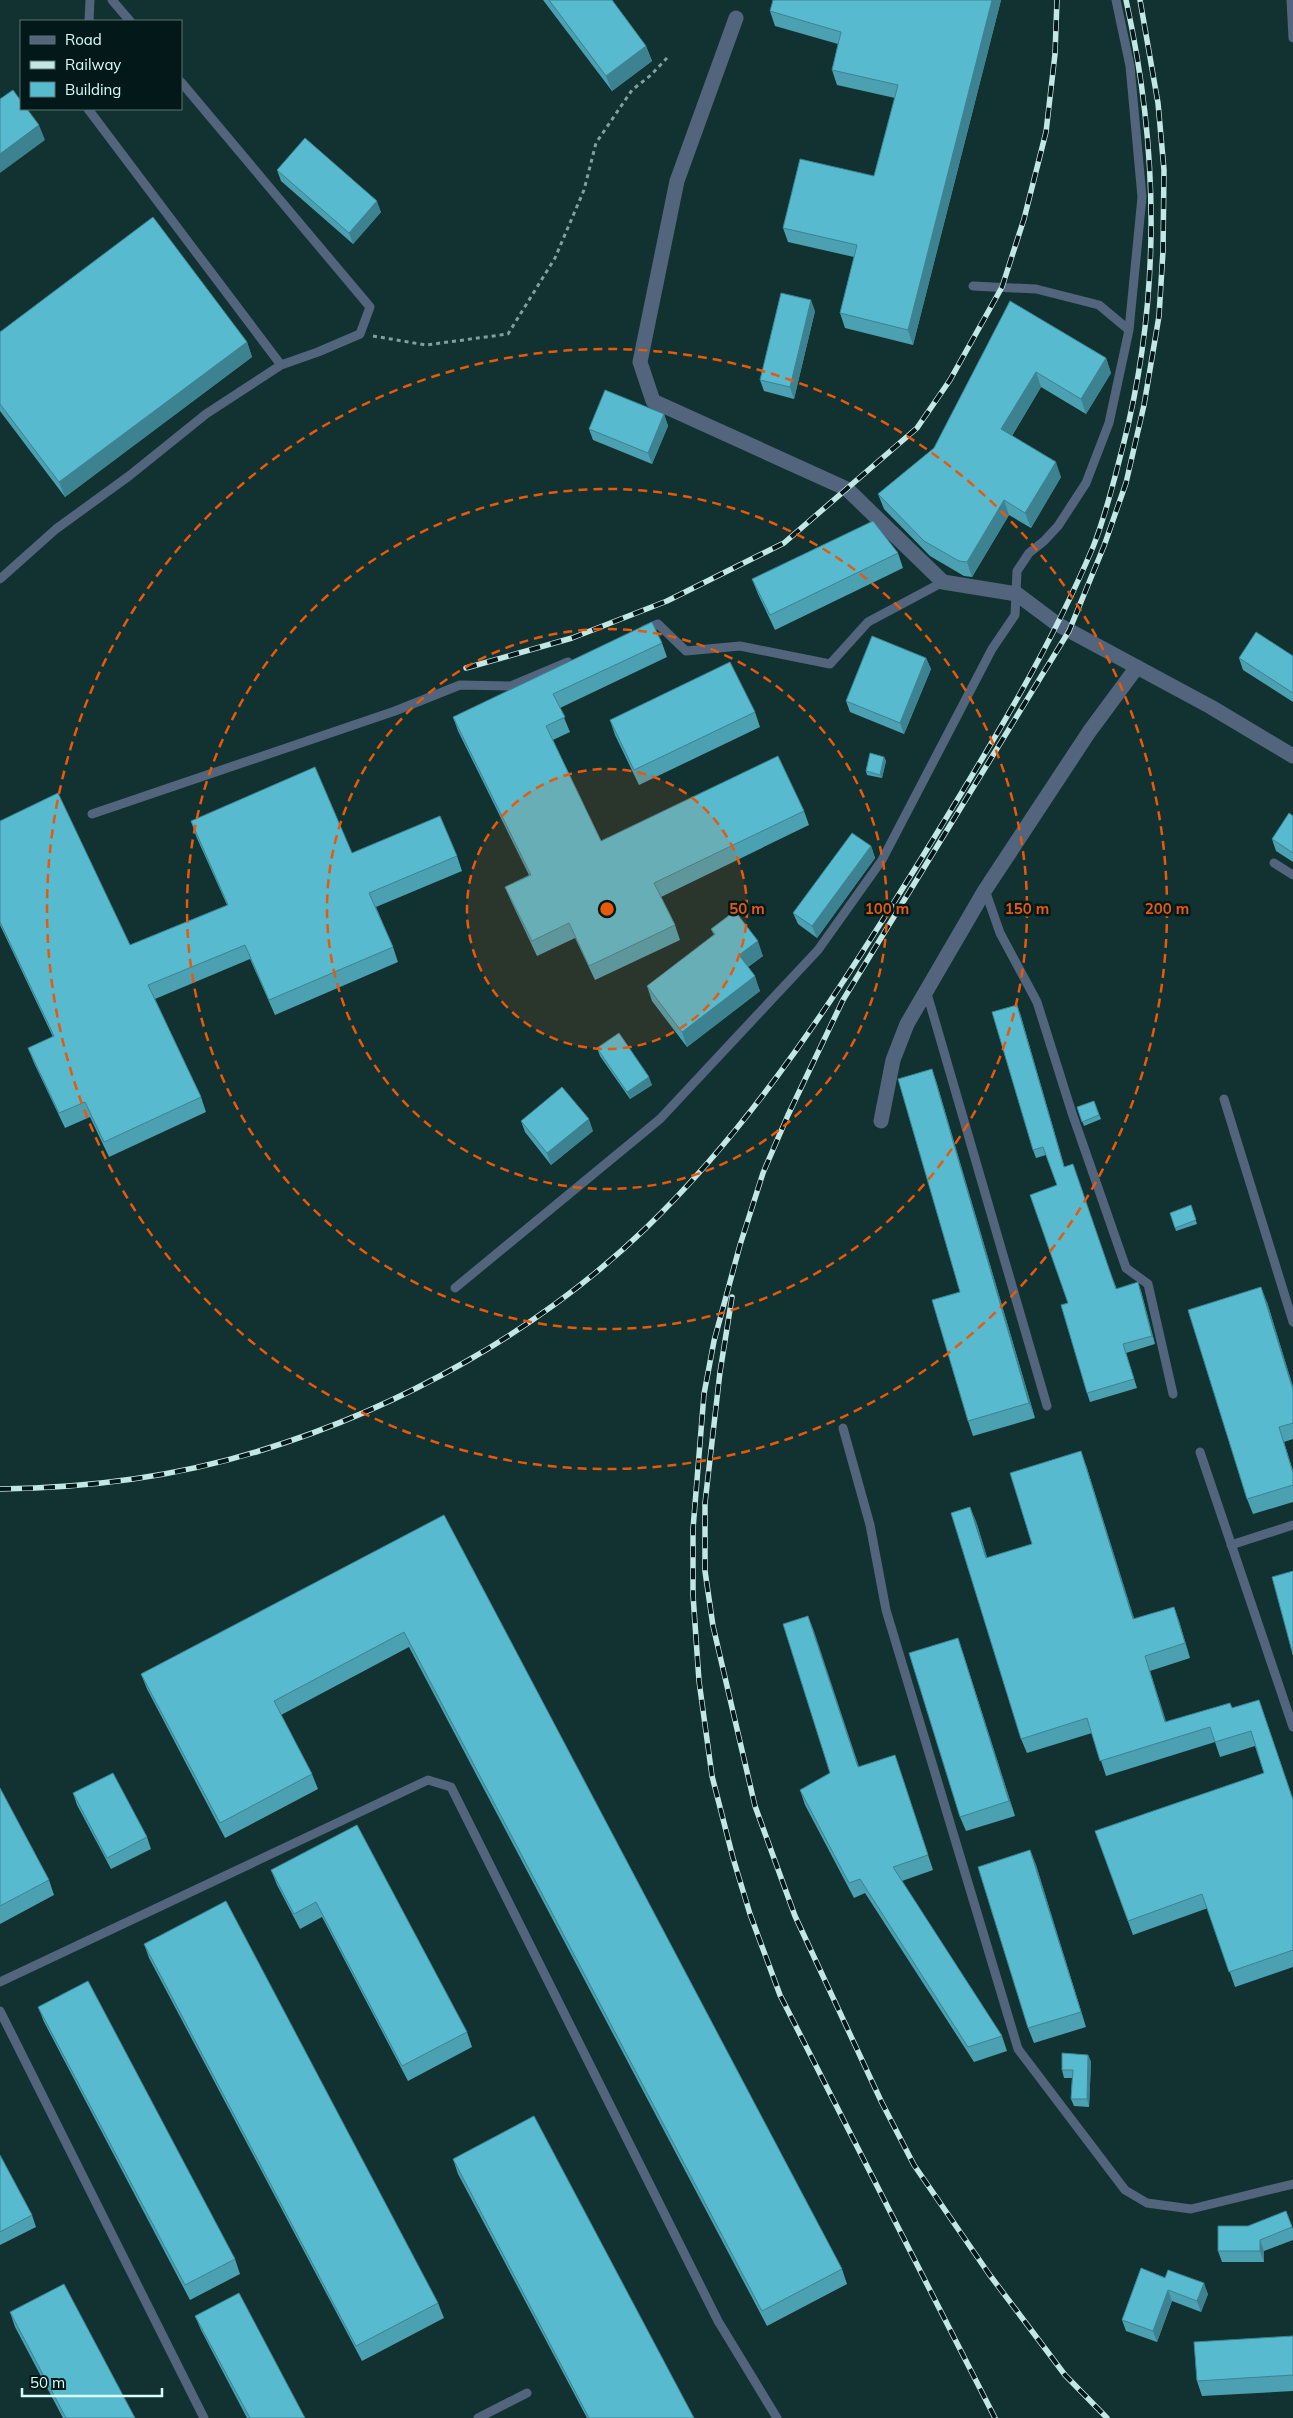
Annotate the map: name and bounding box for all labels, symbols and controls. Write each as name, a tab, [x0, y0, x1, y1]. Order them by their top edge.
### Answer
legend	[20, 20, 182, 110]
text: Road	[65, 30, 102, 49]
text: Railway	[65, 55, 121, 74]
text: Building	[65, 80, 121, 99]
text: 50 m	[729, 899, 765, 918]
text: 100 m	[865, 899, 909, 918]
text: 150 m	[1005, 899, 1049, 918]
text: 200 m	[1145, 899, 1189, 918]
centre of rings	[598, 900, 616, 918]
scale bar	[22, 2366, 162, 2398]
text: 50 m	[30, 2373, 65, 2392]

